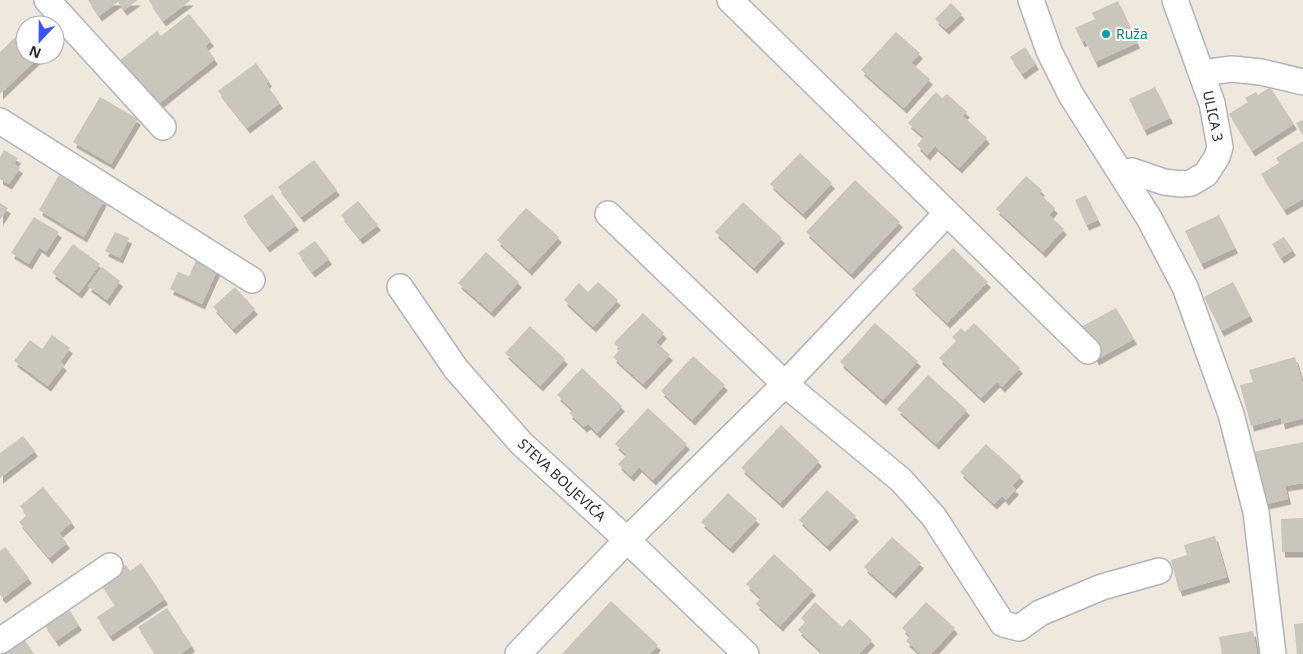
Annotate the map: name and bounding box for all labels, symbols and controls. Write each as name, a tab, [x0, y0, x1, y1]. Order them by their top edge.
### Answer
north arrow	[15, 15, 65, 65]
place label: Ruža	[1116, 24, 1148, 43]
marker: Ruža	[1100, 28, 1112, 40]
text: N	[26, 42, 44, 63]
street label: ULICA 3	[1199, 89, 1228, 143]
street label: STEVA BOLJEVIĆA	[514, 434, 610, 525]

